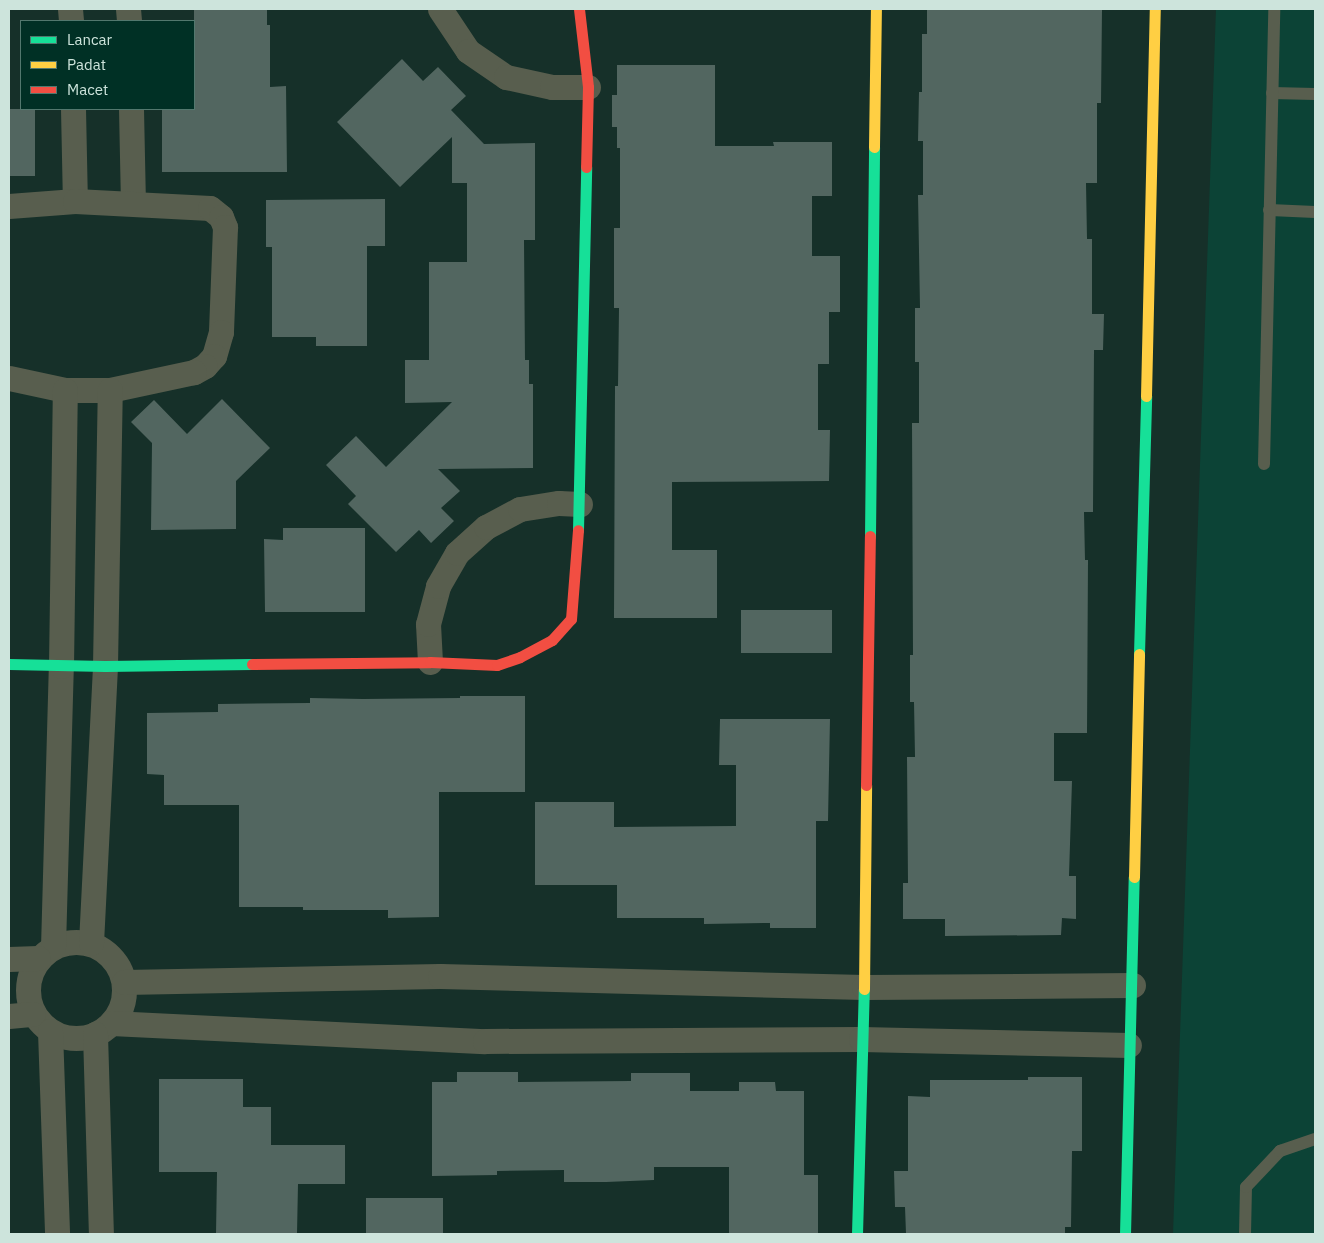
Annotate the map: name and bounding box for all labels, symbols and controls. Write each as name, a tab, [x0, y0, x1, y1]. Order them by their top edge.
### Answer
legend	[20, 20, 195, 110]
text: Lancar	[67, 30, 112, 49]
text: Padat	[67, 55, 106, 74]
text: Macet	[67, 80, 108, 99]

